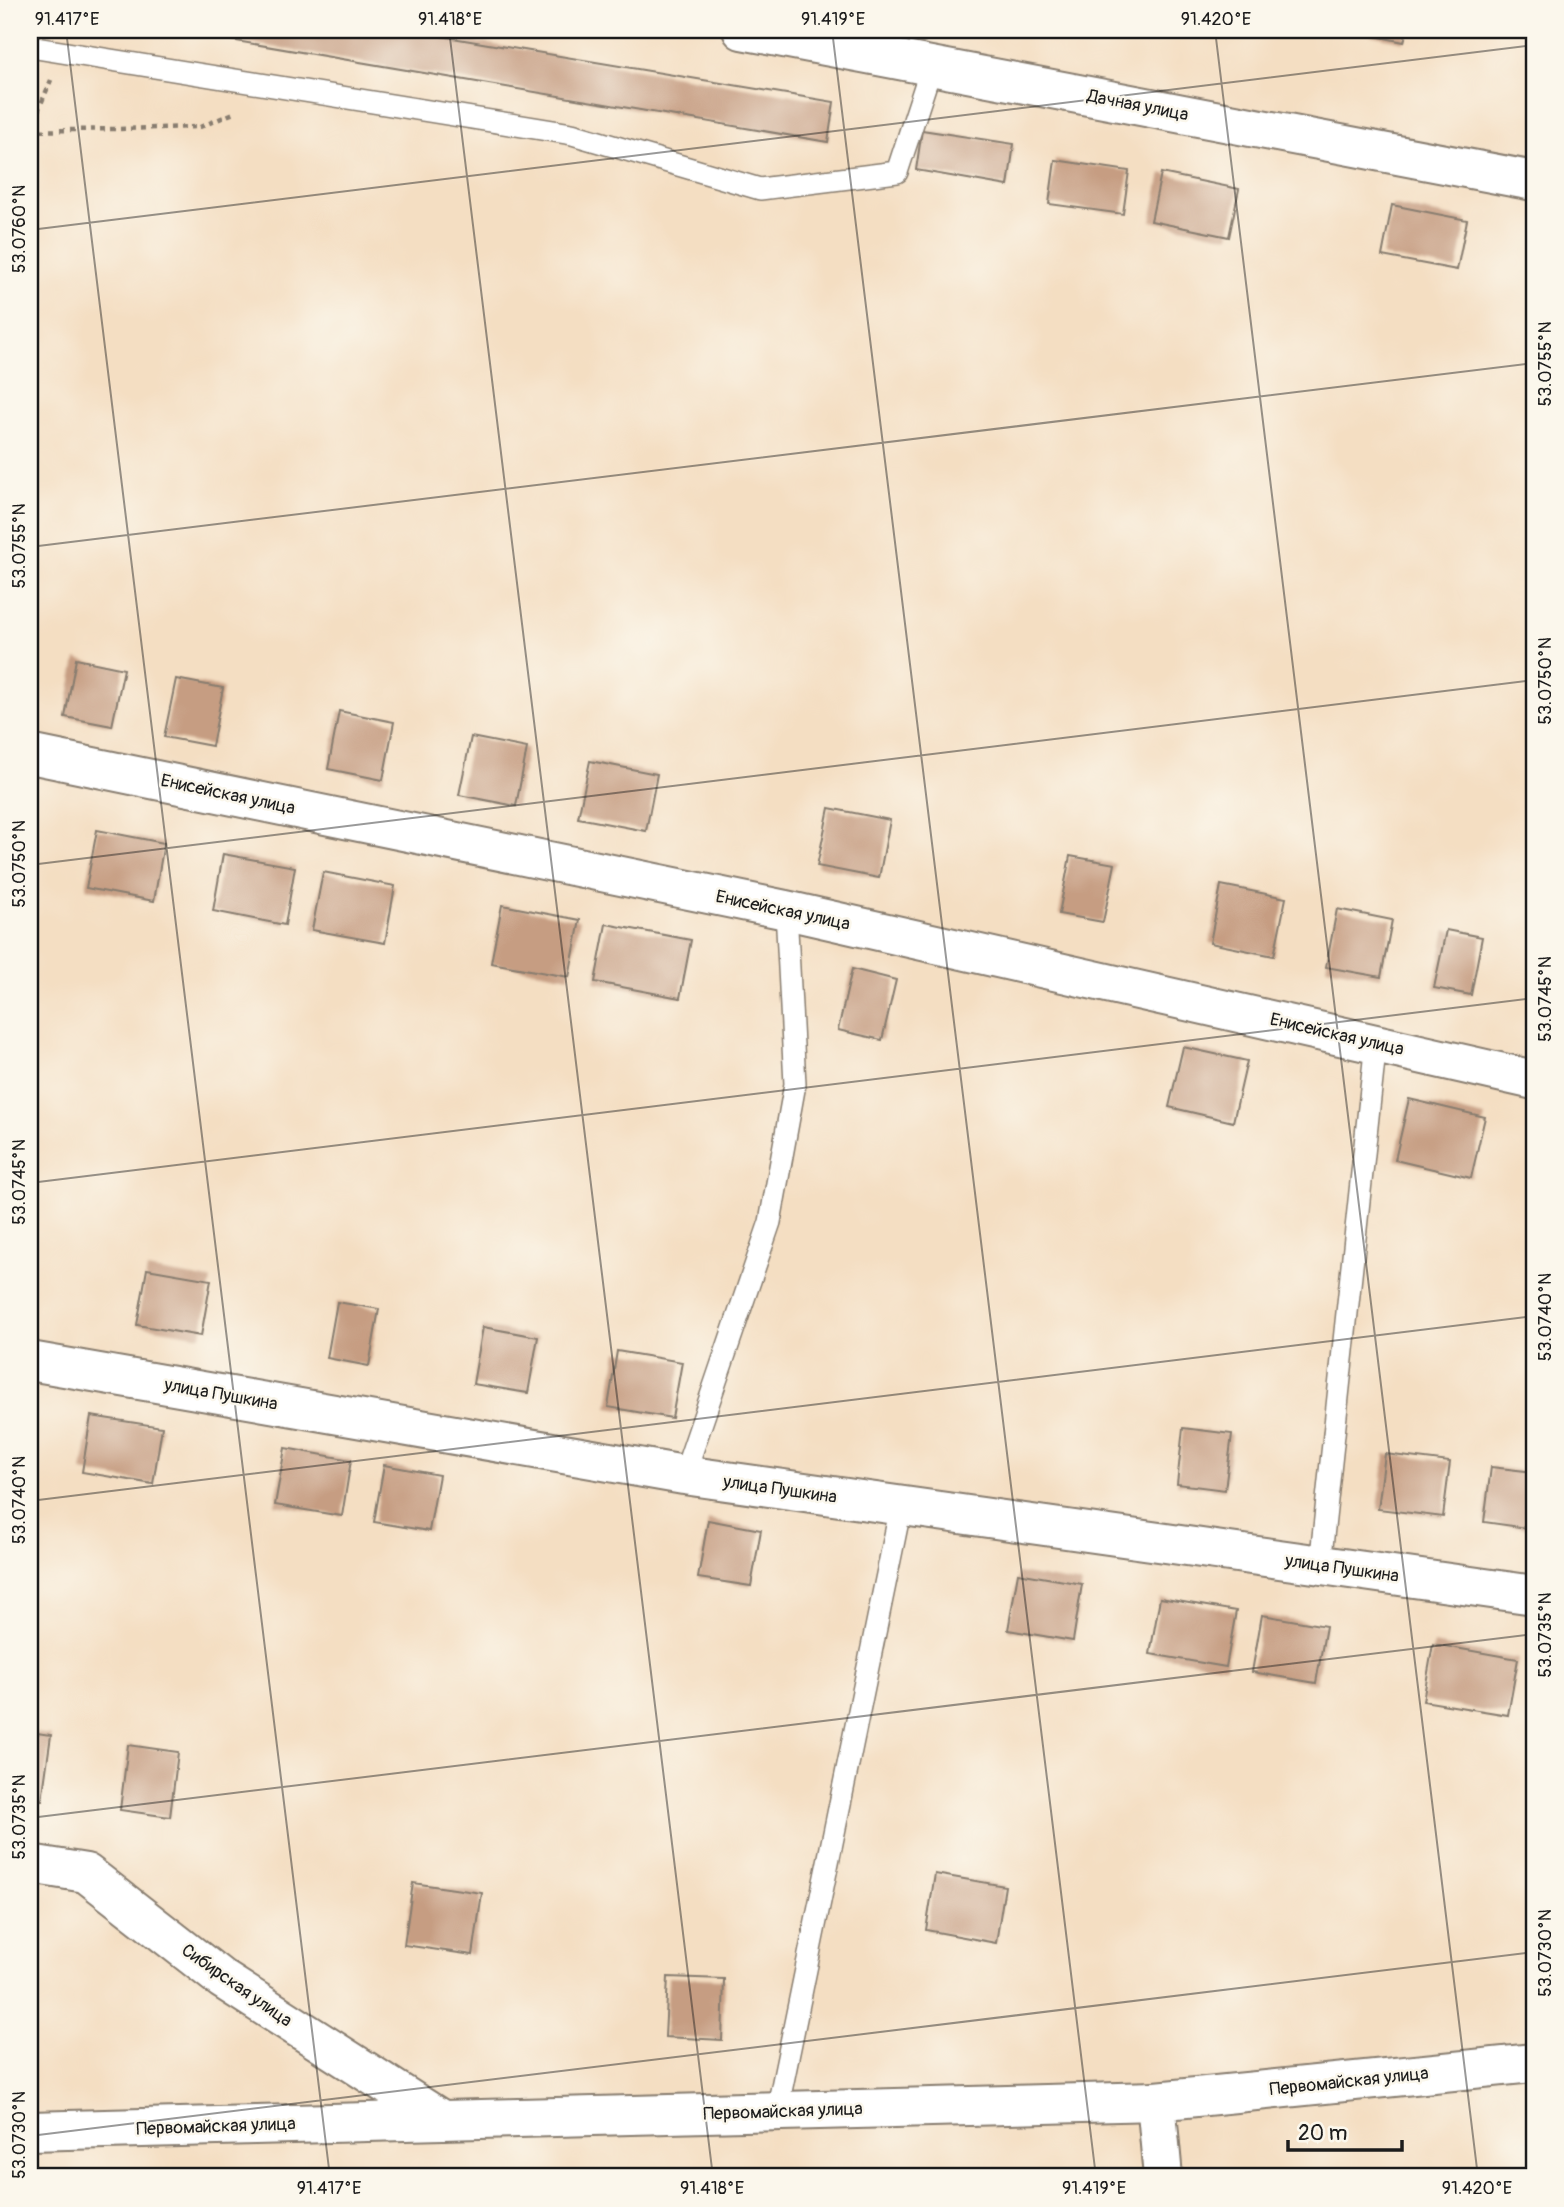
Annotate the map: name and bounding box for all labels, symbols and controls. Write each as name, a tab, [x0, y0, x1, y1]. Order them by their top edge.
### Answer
text: 91.417°E	[35, 8, 99, 31]
text: 91.418°E	[418, 8, 482, 31]
text: 91.419°E	[801, 8, 865, 31]
text: 91.420°E	[1181, 8, 1251, 31]
street label: Дачная улица	[1084, 84, 1191, 127]
text: 53.0760°N	[8, 185, 31, 273]
text: 53.0755°N	[1534, 321, 1557, 407]
text: 53.0755°N	[8, 503, 31, 589]
text: 53.0750°N	[1534, 637, 1557, 725]
street label: Енисейская улица	[159, 769, 297, 820]
text: 53.0750°N	[8, 820, 31, 908]
street label: Енисейская улица	[714, 885, 852, 936]
text: 53.0745°N	[1534, 956, 1557, 1042]
street label: Енисейская улица	[1268, 1008, 1406, 1061]
text: 53.0745°N	[8, 1139, 31, 1225]
text: 53.0740°N	[1534, 1273, 1557, 1361]
street label: улица Пушкина	[161, 1373, 279, 1416]
text: 53.0740°N	[8, 1456, 31, 1544]
street label: улица Пушкина	[721, 1470, 838, 1509]
street label: улица Пушкина	[1283, 1549, 1400, 1588]
text: 53.0735°N	[1534, 1592, 1557, 1678]
text: 53.0735°N	[8, 1774, 31, 1860]
text: 53.0730°N	[1534, 1909, 1557, 1997]
street label: Сибирская улица	[177, 1939, 297, 2032]
street label: Первомайская улица	[1269, 2062, 1430, 2101]
text: 53.0730°N	[8, 2091, 31, 2179]
street label: Первомайская улица	[703, 2097, 863, 2126]
scale bar	[1288, 2109, 1401, 2153]
street label: Первомайская улица	[136, 2112, 296, 2141]
text: 20 m	[1298, 2120, 1347, 2147]
text: 91.417°E	[297, 2177, 361, 2200]
text: 91.418°E	[680, 2177, 744, 2200]
text: 91.419°E	[1062, 2177, 1126, 2200]
text: 91.420°E	[1442, 2177, 1512, 2200]

